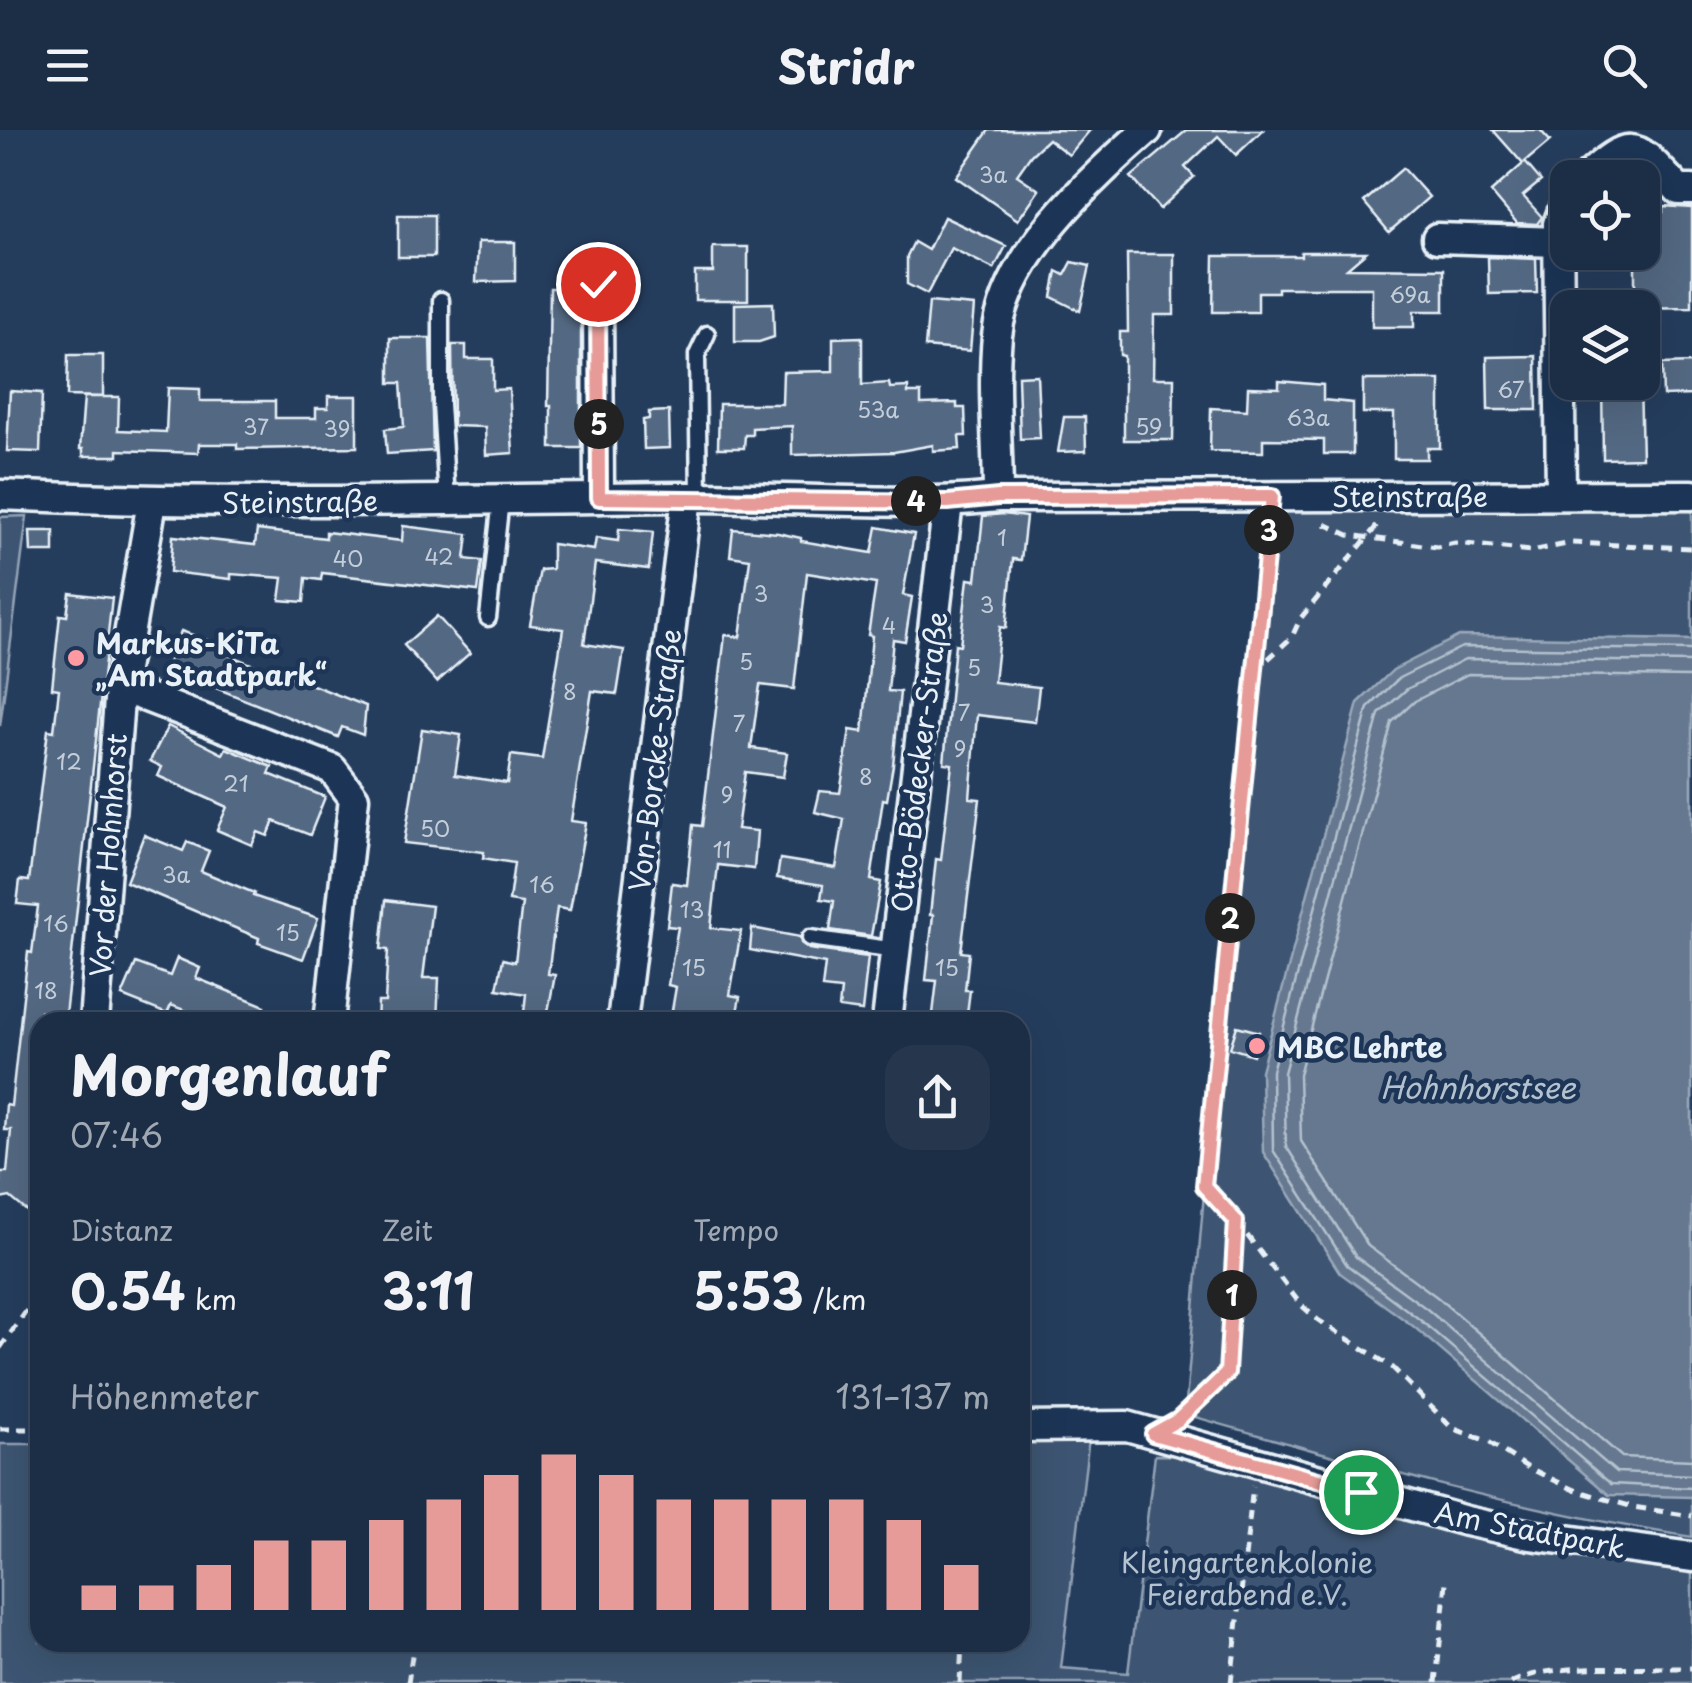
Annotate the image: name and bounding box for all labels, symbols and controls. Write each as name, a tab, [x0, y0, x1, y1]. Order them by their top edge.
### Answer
text: Stridr	[777, 31, 915, 99]
icon: menu	[40, 38, 95, 93]
icon: search	[1597, 38, 1652, 93]
house number: 3a	[979, 157, 1007, 190]
map controls	[1550, 160, 1660, 400]
button: locate	[1550, 160, 1660, 270]
pin	[556, 242, 641, 327]
icon: check	[571, 257, 626, 312]
house number: 69a	[1389, 277, 1431, 310]
button: layers	[1550, 290, 1660, 400]
house number: 67	[1498, 372, 1524, 405]
house number: 53a	[857, 392, 899, 425]
pin: 5	[574, 399, 624, 449]
house number: 63a	[1286, 400, 1330, 433]
text: 5	[590, 402, 608, 445]
house number: 37	[243, 409, 269, 442]
house number: 59	[1135, 409, 1163, 442]
house number: 39	[324, 411, 350, 444]
street label: Steinstraße	[1332, 474, 1488, 517]
pin: 4	[891, 476, 941, 526]
street label: Steinstraße	[222, 478, 378, 524]
text: 4	[906, 479, 926, 522]
pin: 3	[1244, 505, 1294, 555]
text: 3	[1260, 508, 1278, 551]
house number: 1	[997, 520, 1007, 553]
house number: 42	[424, 539, 454, 572]
house number: 40	[333, 541, 363, 574]
house number: 3	[754, 576, 768, 609]
house number: 3	[980, 587, 994, 620]
house number: 4	[882, 608, 896, 641]
street label: Otto-Bödecker-Straße	[878, 609, 958, 915]
place label: Markus-KiTa „Am Stadtpark“	[96, 621, 327, 696]
street label: Von-Borcke-Straße	[617, 626, 691, 894]
house number: 5	[739, 644, 753, 677]
marker: Markus-KiTa „Am Stadtpark“	[65, 647, 87, 669]
house number: 5	[967, 650, 981, 683]
house number: 8	[563, 674, 577, 707]
house number: 7	[958, 695, 970, 728]
house number: 7	[733, 706, 745, 739]
house number: 9	[954, 731, 966, 764]
street label: Vor der Hohnhorst	[77, 732, 137, 978]
house number: 12	[56, 744, 82, 777]
house number: 8	[859, 759, 873, 792]
house number: 21	[223, 766, 249, 799]
house number: 9	[721, 777, 733, 810]
house number: 50	[420, 811, 450, 844]
house number: 11	[713, 832, 731, 865]
house number: 3a	[162, 857, 190, 890]
house number: 16	[529, 867, 555, 900]
house number: 13	[680, 892, 704, 925]
pin: 2	[1205, 893, 1255, 943]
text: 2	[1220, 896, 1240, 939]
house number: 16	[43, 906, 69, 939]
house number: 15	[276, 915, 300, 948]
house number: 15	[682, 950, 706, 983]
house number: 15	[935, 950, 959, 983]
house number: 18	[34, 973, 58, 1006]
place label: MBC Lehrte	[1277, 1025, 1443, 1068]
text: Morgenlauf	[70, 1032, 387, 1115]
marker: MBC Lehrte	[1246, 1035, 1268, 1057]
button: share	[885, 1045, 990, 1150]
water label: Hohnhorstsee	[1380, 1064, 1577, 1109]
text: 07:46	[70, 1111, 163, 1159]
text: Distanz	[70, 1208, 173, 1251]
text: Zeit	[382, 1208, 433, 1251]
text: Tempo	[693, 1208, 779, 1251]
text: 0.54	[70, 1251, 186, 1327]
text: 3:11	[382, 1251, 474, 1327]
text: 5:53	[693, 1251, 804, 1327]
pin: 1	[1207, 1270, 1257, 1320]
text: 1	[1225, 1273, 1239, 1316]
text: km	[186, 1277, 237, 1320]
text: /km	[804, 1277, 866, 1320]
text: Höhenmeter	[70, 1372, 259, 1420]
text: 131–137 m	[836, 1372, 990, 1420]
pin	[1319, 1450, 1404, 1535]
icon: arrive	[1334, 1465, 1389, 1520]
street label: Am Stadtpark	[1431, 1489, 1629, 1569]
park label: Kleingartenkolonie Feierabend e.V.	[1121, 1540, 1373, 1615]

